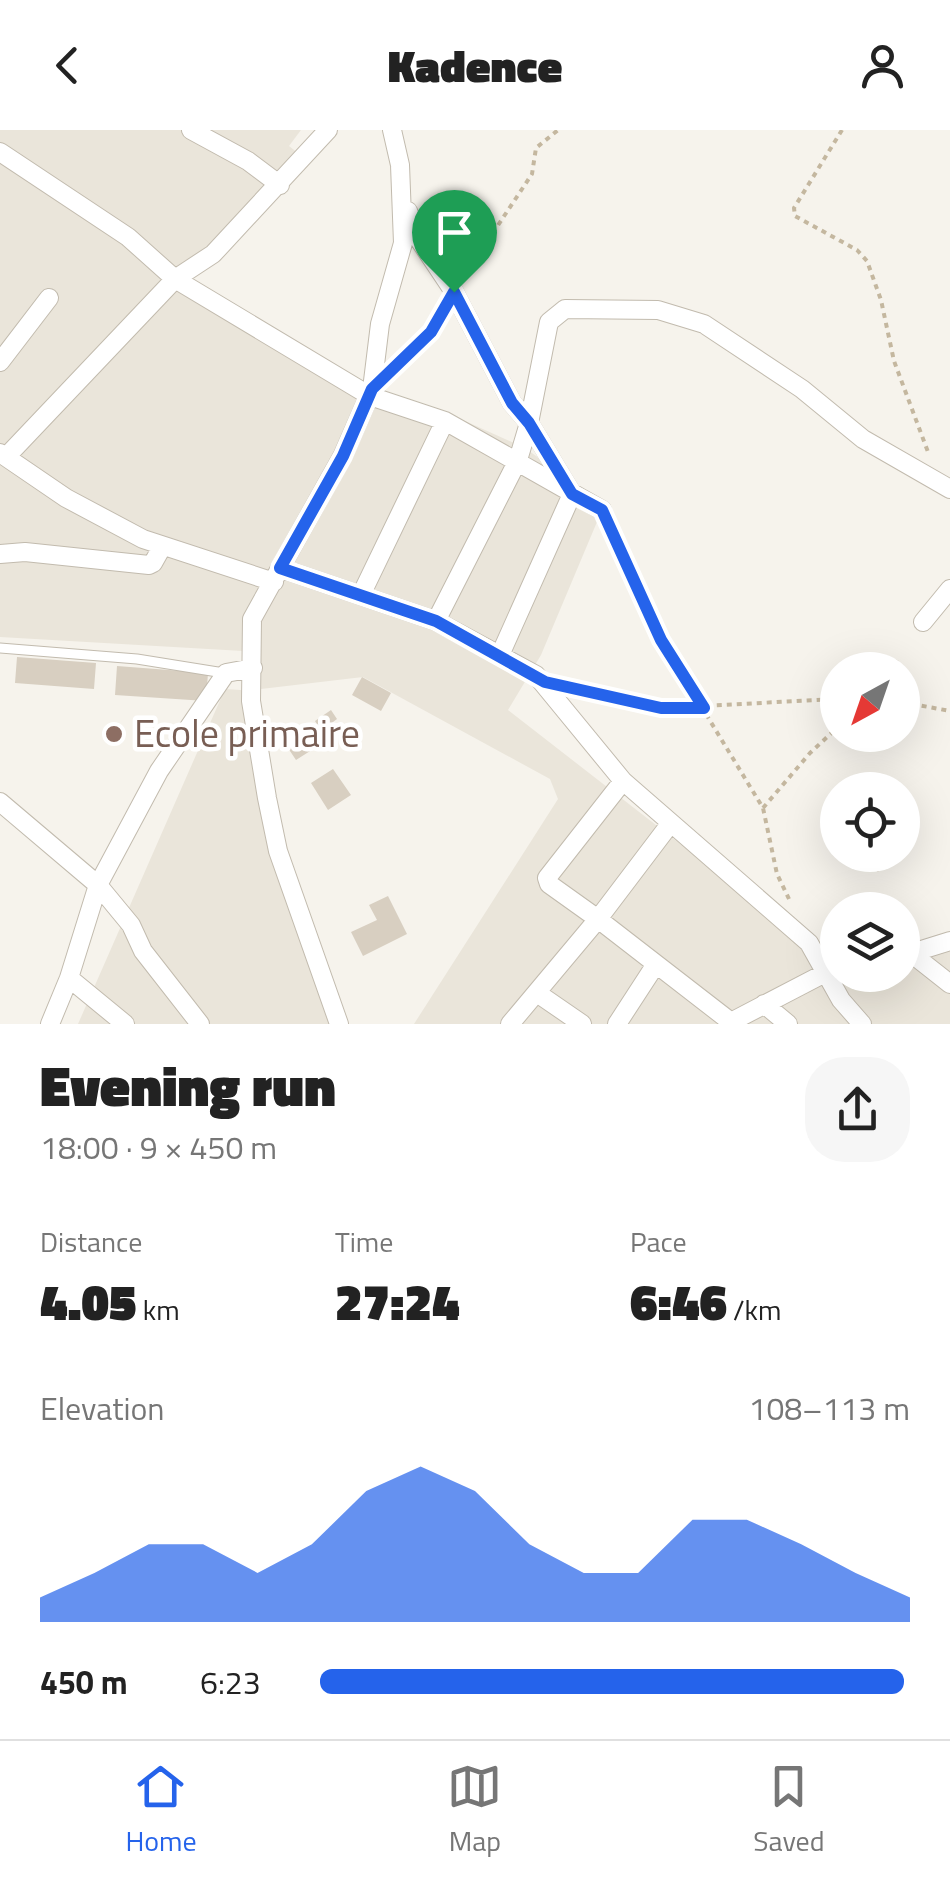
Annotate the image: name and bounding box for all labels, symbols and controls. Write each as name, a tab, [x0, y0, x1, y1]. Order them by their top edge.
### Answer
text: Kadence	[388, 31, 562, 99]
icon: back	[40, 38, 95, 93]
icon: person	[855, 38, 910, 93]
pin	[412, 190, 497, 293]
icon: arrive	[427, 205, 482, 260]
north arrow	[820, 652, 920, 752]
map controls	[820, 652, 920, 992]
place label: Ecole primaire	[134, 704, 360, 762]
marker: Ecole primaire	[103, 723, 125, 745]
button: locate	[820, 772, 920, 872]
button: layers	[820, 892, 920, 992]
text: Evening run	[40, 1044, 336, 1127]
button: share	[805, 1057, 910, 1162]
text: 18:00 · 9 × 450 m	[40, 1123, 277, 1171]
text: Distance	[40, 1220, 142, 1263]
text: Time	[335, 1220, 393, 1263]
text: Pace	[630, 1220, 687, 1263]
text: 4.05	[40, 1263, 137, 1339]
text: 27:24	[335, 1263, 459, 1339]
text: 6:46	[630, 1263, 727, 1339]
text: km	[137, 1288, 180, 1331]
text: /km	[727, 1288, 781, 1331]
text: Elevation	[40, 1384, 164, 1432]
text: 108–113 m	[748, 1384, 910, 1432]
text: 450 m	[40, 1658, 128, 1706]
text: 6:23	[200, 1658, 261, 1706]
tab: Home	[125, 1759, 197, 1862]
tab: Map	[447, 1759, 502, 1862]
tab: Saved	[753, 1759, 825, 1862]

